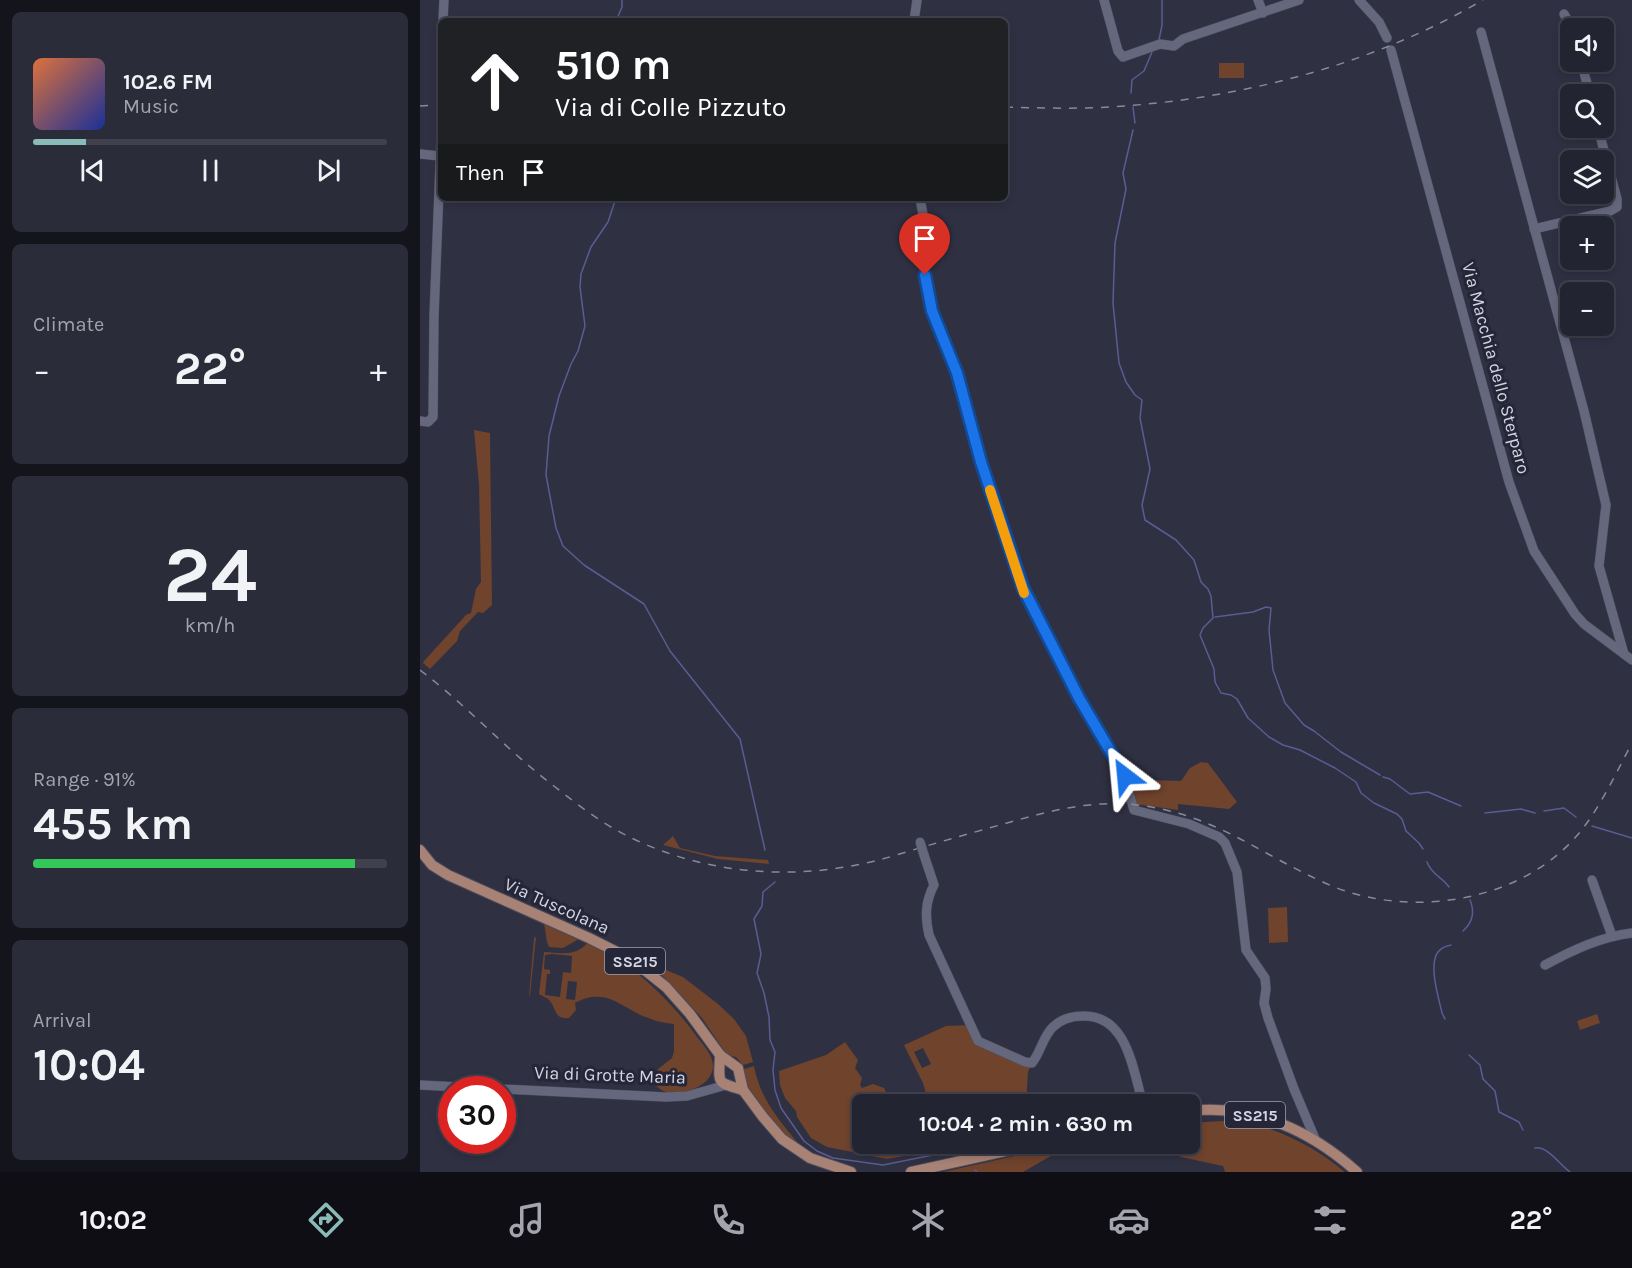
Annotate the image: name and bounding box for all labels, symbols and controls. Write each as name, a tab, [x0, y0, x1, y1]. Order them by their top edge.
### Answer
map controls	[1560, 18, 1614, 336]
button: sound	[1560, 18, 1614, 72]
text: 510 m	[555, 40, 671, 90]
icon: ahead	[456, 42, 534, 120]
text: 102.6 FM	[123, 69, 213, 95]
button: search	[1560, 84, 1614, 138]
text: Via di Colle Pizzuto	[555, 91, 787, 123]
text: Music	[123, 95, 179, 118]
button: layers	[1560, 150, 1614, 204]
icon: previous	[76, 154, 109, 187]
icon: pause	[194, 154, 227, 187]
icon: next	[312, 154, 345, 187]
icon: arrive	[517, 156, 550, 189]
text: Then	[456, 160, 505, 186]
pin	[899, 213, 950, 275]
button: +	[1560, 216, 1614, 270]
icon: arrive	[908, 222, 941, 255]
street label: Via Macchia dello Sterparo	[1457, 260, 1535, 476]
button: −	[1560, 282, 1614, 336]
text: Climate	[33, 313, 104, 336]
text: 22°	[174, 343, 246, 395]
text: −	[33, 351, 50, 389]
text: +	[370, 351, 387, 389]
text: 24	[163, 529, 257, 621]
text: km/h	[185, 614, 235, 637]
position arrow	[1093, 744, 1157, 808]
text: Range · 91%	[33, 768, 136, 791]
text: 455 km	[33, 798, 193, 850]
street label: Via Tuscolana	[501, 873, 613, 939]
road number: SS215	[605, 948, 665, 974]
text: Arrival	[33, 1009, 92, 1032]
text: 10:04	[33, 1039, 145, 1091]
street label: Via di Grotte Maria	[534, 1061, 686, 1089]
speed limit sign: 30	[438, 1076, 516, 1154]
road number: SS215	[1225, 1102, 1285, 1128]
text: 10:04 · 2 min · 630 m	[919, 1111, 1133, 1137]
icon: directions	[305, 1199, 347, 1241]
icon: music	[506, 1199, 548, 1241]
icon: phone	[707, 1199, 749, 1241]
icon: climate	[907, 1199, 949, 1241]
icon: car	[1108, 1199, 1150, 1241]
icon: filters	[1309, 1199, 1351, 1241]
text: 10:02	[79, 1204, 147, 1236]
text: 22°	[1509, 1204, 1553, 1236]

